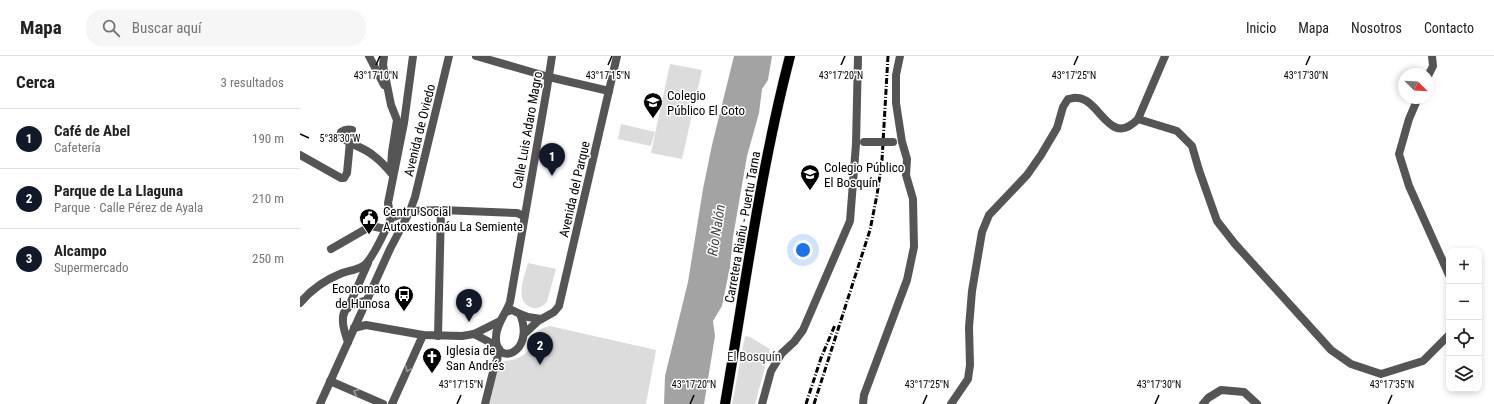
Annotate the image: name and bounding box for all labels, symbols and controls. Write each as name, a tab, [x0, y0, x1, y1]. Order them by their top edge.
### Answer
search box	[86, 10, 366, 46]
text: Mapa	[20, 16, 62, 39]
icon: search	[100, 17, 122, 39]
text: Buscar aquí	[132, 19, 202, 37]
text: Inicio	[1246, 20, 1276, 36]
text: Mapa	[1298, 20, 1329, 36]
text: Nosotros	[1351, 20, 1402, 36]
text: Contacto	[1424, 20, 1474, 36]
north arrow	[1398, 68, 1434, 104]
text: 43°17'10"N	[354, 70, 398, 81]
street label: Calle Luis Adaro Magro	[510, 70, 545, 190]
text: 43°17'15"N	[586, 70, 630, 81]
text: 43°17'20"N	[819, 70, 863, 81]
text: 43°17'25"N	[1052, 70, 1096, 81]
text: 43°17'30"N	[1284, 70, 1328, 81]
text: Cerca	[16, 72, 55, 92]
text: 3 resultados	[220, 75, 284, 90]
street label: Avenida de Oviedo	[401, 82, 438, 178]
place label: Colegio Público El Coto	[667, 88, 745, 118]
school or university icon: Colegio Público El Coto	[642, 91, 664, 119]
text: Café de Abel	[54, 122, 130, 140]
text: 1	[26, 131, 32, 146]
text: 190 m	[252, 131, 284, 146]
text: 5°38'30"W	[320, 133, 361, 144]
text: Cafetería	[54, 140, 101, 155]
street label: Avenida del Parque	[556, 140, 593, 239]
pin: 1	[539, 143, 565, 176]
street label: Carretera Riañu - Puertu Tarna	[722, 150, 763, 304]
place label: Colegio Público El Bosquín	[824, 160, 904, 190]
school or university icon: Colegio Público El Bosquín	[799, 163, 821, 191]
text: Parque de La Llaguna	[54, 182, 183, 200]
text: 2	[26, 191, 32, 206]
text: 210 m	[252, 191, 284, 206]
text: Parque · Calle Pérez de Ayala	[54, 200, 203, 215]
water label: Río Nalón	[704, 203, 728, 257]
place label: Centru Social Autoxestionáu La Semiente	[383, 204, 523, 234]
public building icon: Centru Social Autoxestionáu La Semiente	[358, 207, 380, 235]
your location	[793, 240, 813, 260]
text: Alcampo	[54, 242, 107, 260]
map controls	[1446, 248, 1482, 392]
button: +	[1446, 248, 1482, 284]
text: 3	[26, 251, 32, 266]
text: 250 m	[252, 251, 284, 266]
text: Supermercado	[54, 260, 128, 275]
place label: Economato de Hunosa	[332, 281, 390, 311]
bus stop icon: Economato de Hunosa	[393, 284, 415, 312]
button: −	[1446, 284, 1482, 320]
pin: 3	[456, 289, 482, 322]
button: locate	[1446, 320, 1482, 356]
pin: 2	[527, 332, 553, 365]
place label: Iglesia de San Andrés	[446, 343, 504, 373]
church icon: Iglesia de San Andrés	[421, 346, 443, 374]
park label: El Bosquín	[727, 349, 781, 364]
button: layers	[1446, 356, 1482, 392]
one-way arrow	[405, 365, 413, 373]
text: 43°17'15"N	[439, 379, 483, 390]
text: 43°17'20"N	[672, 379, 716, 390]
text: 43°17'25"N	[905, 379, 949, 390]
text: 43°17'30"N	[1137, 379, 1181, 390]
text: 43°17'35"N	[1370, 379, 1414, 390]
one-way arrow	[353, 389, 361, 397]

